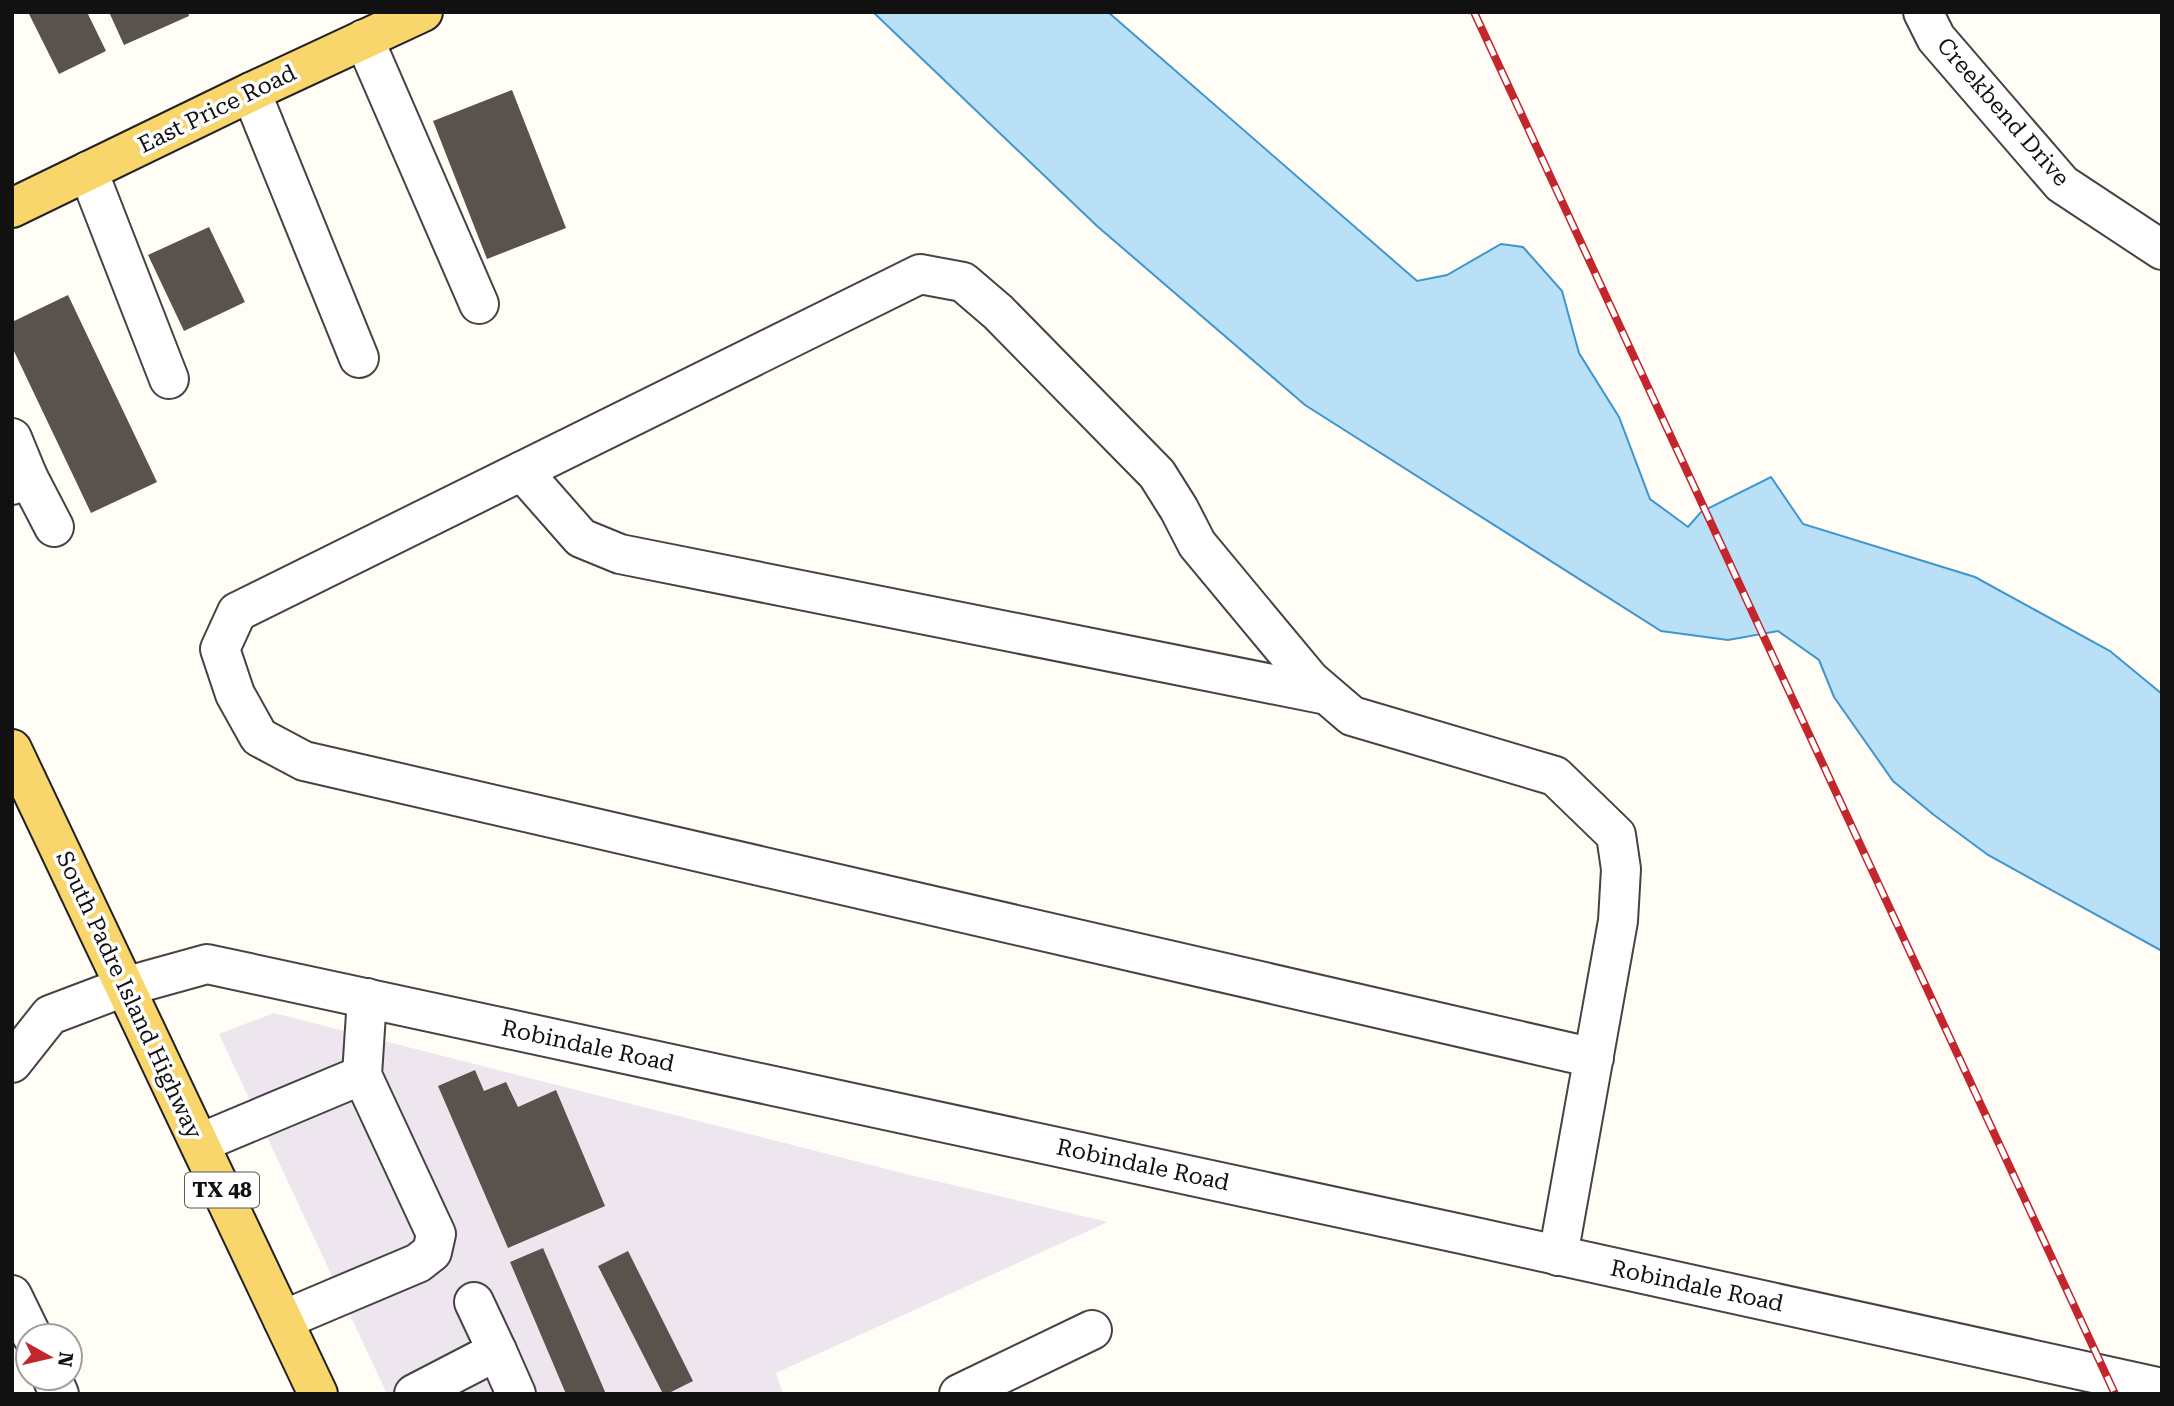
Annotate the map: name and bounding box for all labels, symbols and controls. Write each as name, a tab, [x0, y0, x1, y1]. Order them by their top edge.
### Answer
street label: Creekbend Drive	[1931, 32, 2075, 192]
street label: East Price Road	[134, 59, 300, 159]
street label: South Padre Island Highway	[50, 847, 208, 1143]
street label: Robindale Road	[499, 1014, 677, 1078]
street label: Robindale Road	[1054, 1133, 1232, 1197]
road number: TX 48	[185, 1172, 259, 1208]
street label: Robindale Road	[1608, 1254, 1786, 1318]
north arrow	[14, 1322, 84, 1392]
text: N	[53, 1350, 78, 1369]

